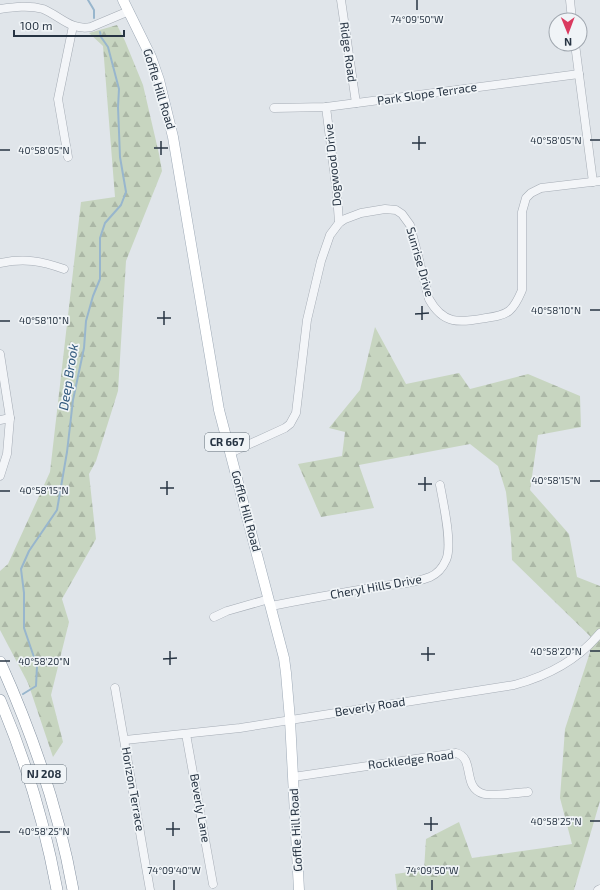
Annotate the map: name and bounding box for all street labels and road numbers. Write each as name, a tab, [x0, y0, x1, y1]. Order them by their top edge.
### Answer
street label: Ridge Road	[338, 21, 360, 83]
street label: Goffle Hill Road	[141, 47, 179, 131]
street label: Park Slope Terrace	[376, 79, 478, 107]
street label: Dogwood Drive	[321, 123, 343, 207]
street label: Sunrise Drive	[404, 225, 438, 298]
road number: CR 667	[205, 433, 249, 451]
street label: Goffle Hill Road	[229, 469, 265, 553]
street label: Cheryl Hills Drive	[329, 571, 423, 601]
street label: Beverly Road	[334, 694, 406, 718]
street label: Horizon Terrace	[120, 746, 148, 832]
street label: Rockledge Road	[367, 747, 455, 771]
road number: NJ 208	[22, 765, 66, 783]
street label: Beverly Lane	[188, 772, 214, 843]
street label: Goffle Hill Road	[286, 788, 304, 872]

